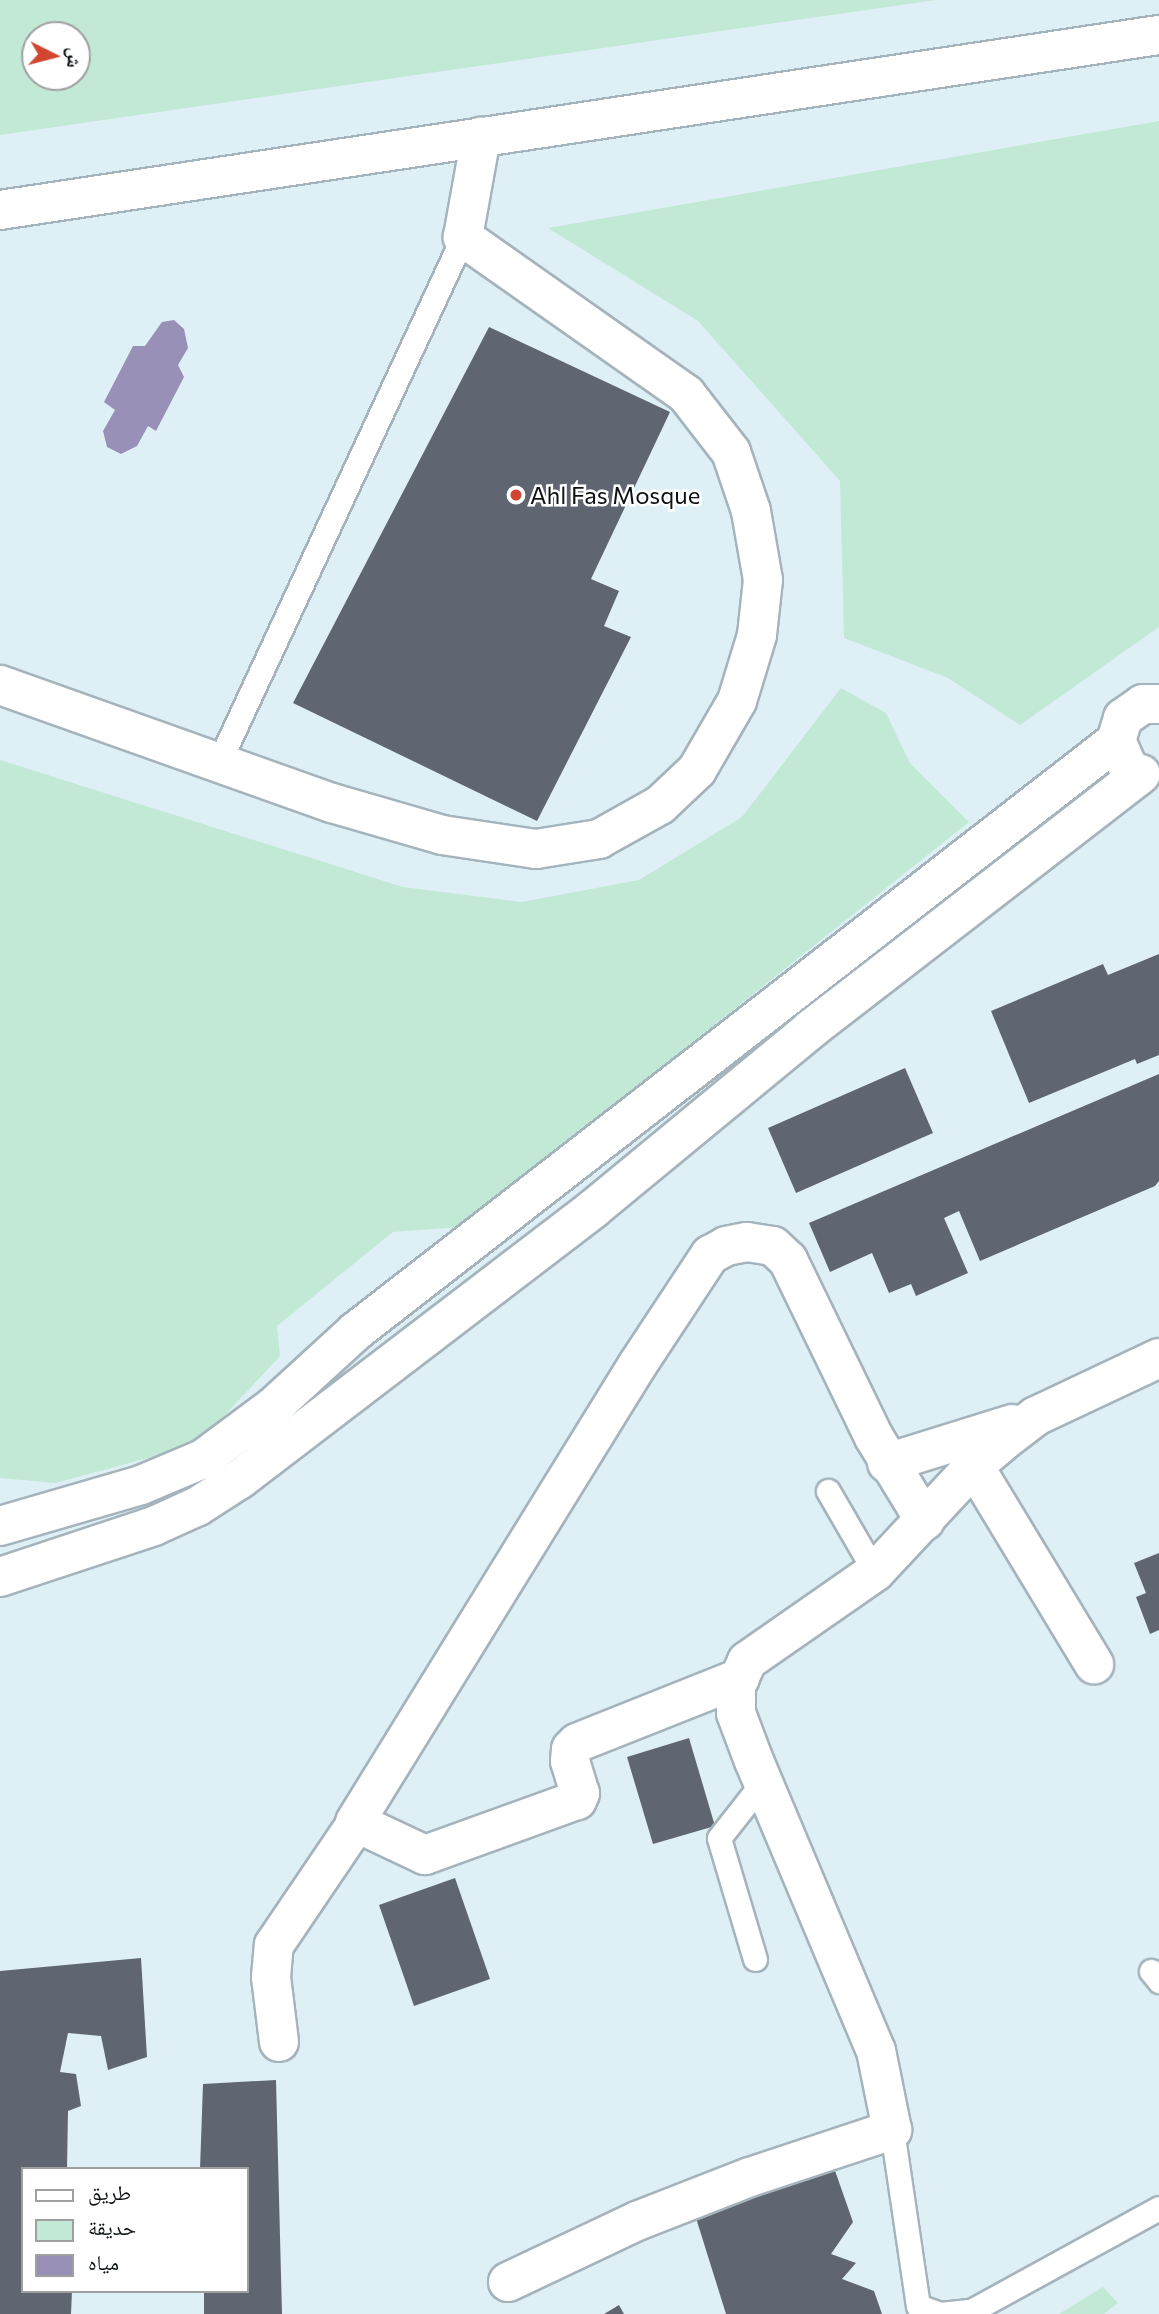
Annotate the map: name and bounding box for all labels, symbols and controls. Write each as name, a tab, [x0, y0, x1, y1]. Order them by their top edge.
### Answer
north arrow	[21, 21, 91, 91]
text: ش	[63, 47, 88, 69]
place label: Ahl Fas Mosque	[530, 481, 700, 509]
marker: Ahl Fas Mosque	[508, 487, 524, 503]
legend	[21, 2167, 248, 2293]
text: طريق	[88, 2179, 131, 2204]
text: حديقة	[88, 2214, 136, 2239]
text: مياه	[88, 2249, 119, 2274]

